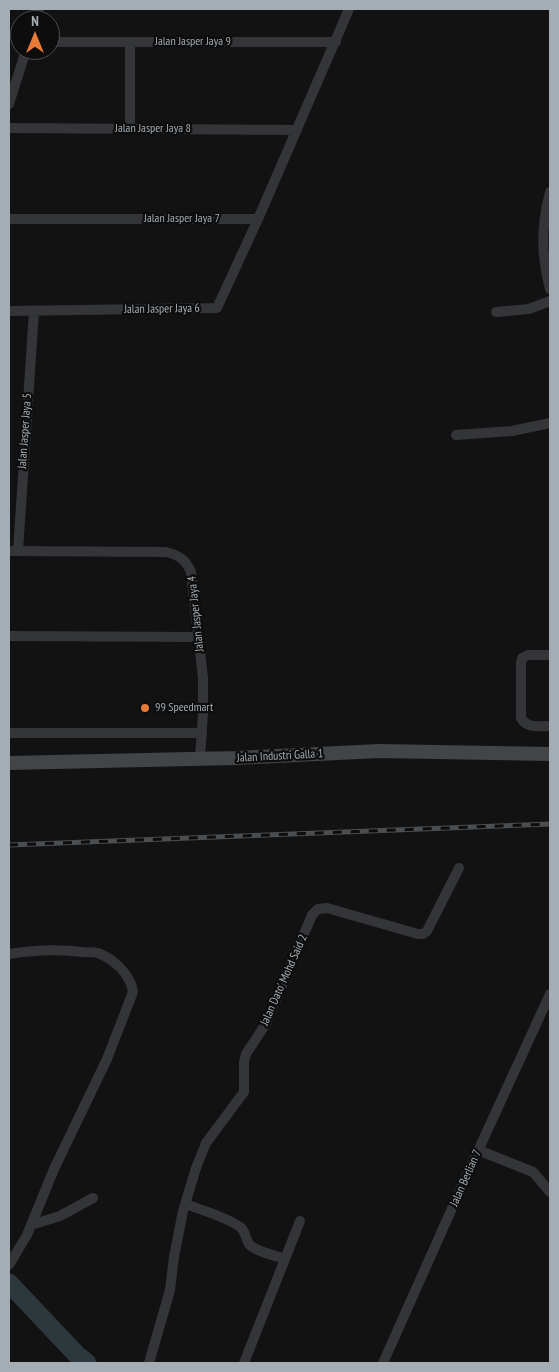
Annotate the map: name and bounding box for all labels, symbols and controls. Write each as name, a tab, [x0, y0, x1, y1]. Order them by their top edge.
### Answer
north arrow	[10, 10, 60, 60]
text: N	[31, 12, 39, 30]
street label: Jalan Jasper Jaya 9	[155, 35, 231, 49]
street label: Jalan Jasper Jaya 8	[115, 122, 191, 136]
street label: Jalan Jasper Jaya 7	[144, 212, 220, 226]
street label: Jalan Jasper Jaya 6	[124, 301, 200, 317]
street label: Jalan Jasper Jaya 5	[15, 393, 35, 469]
street label: Jalan Jasper Jaya 4	[185, 576, 207, 652]
place label: 99 Speedmart	[155, 701, 213, 715]
marker: 99 Speedmart	[139, 702, 151, 714]
street label: Jalan Industri Galla 1	[236, 747, 324, 765]
street label: Jalan Dato' Mohd Said 2	[257, 932, 311, 1028]
street label: Jalan Berlian 7	[447, 1147, 485, 1209]

